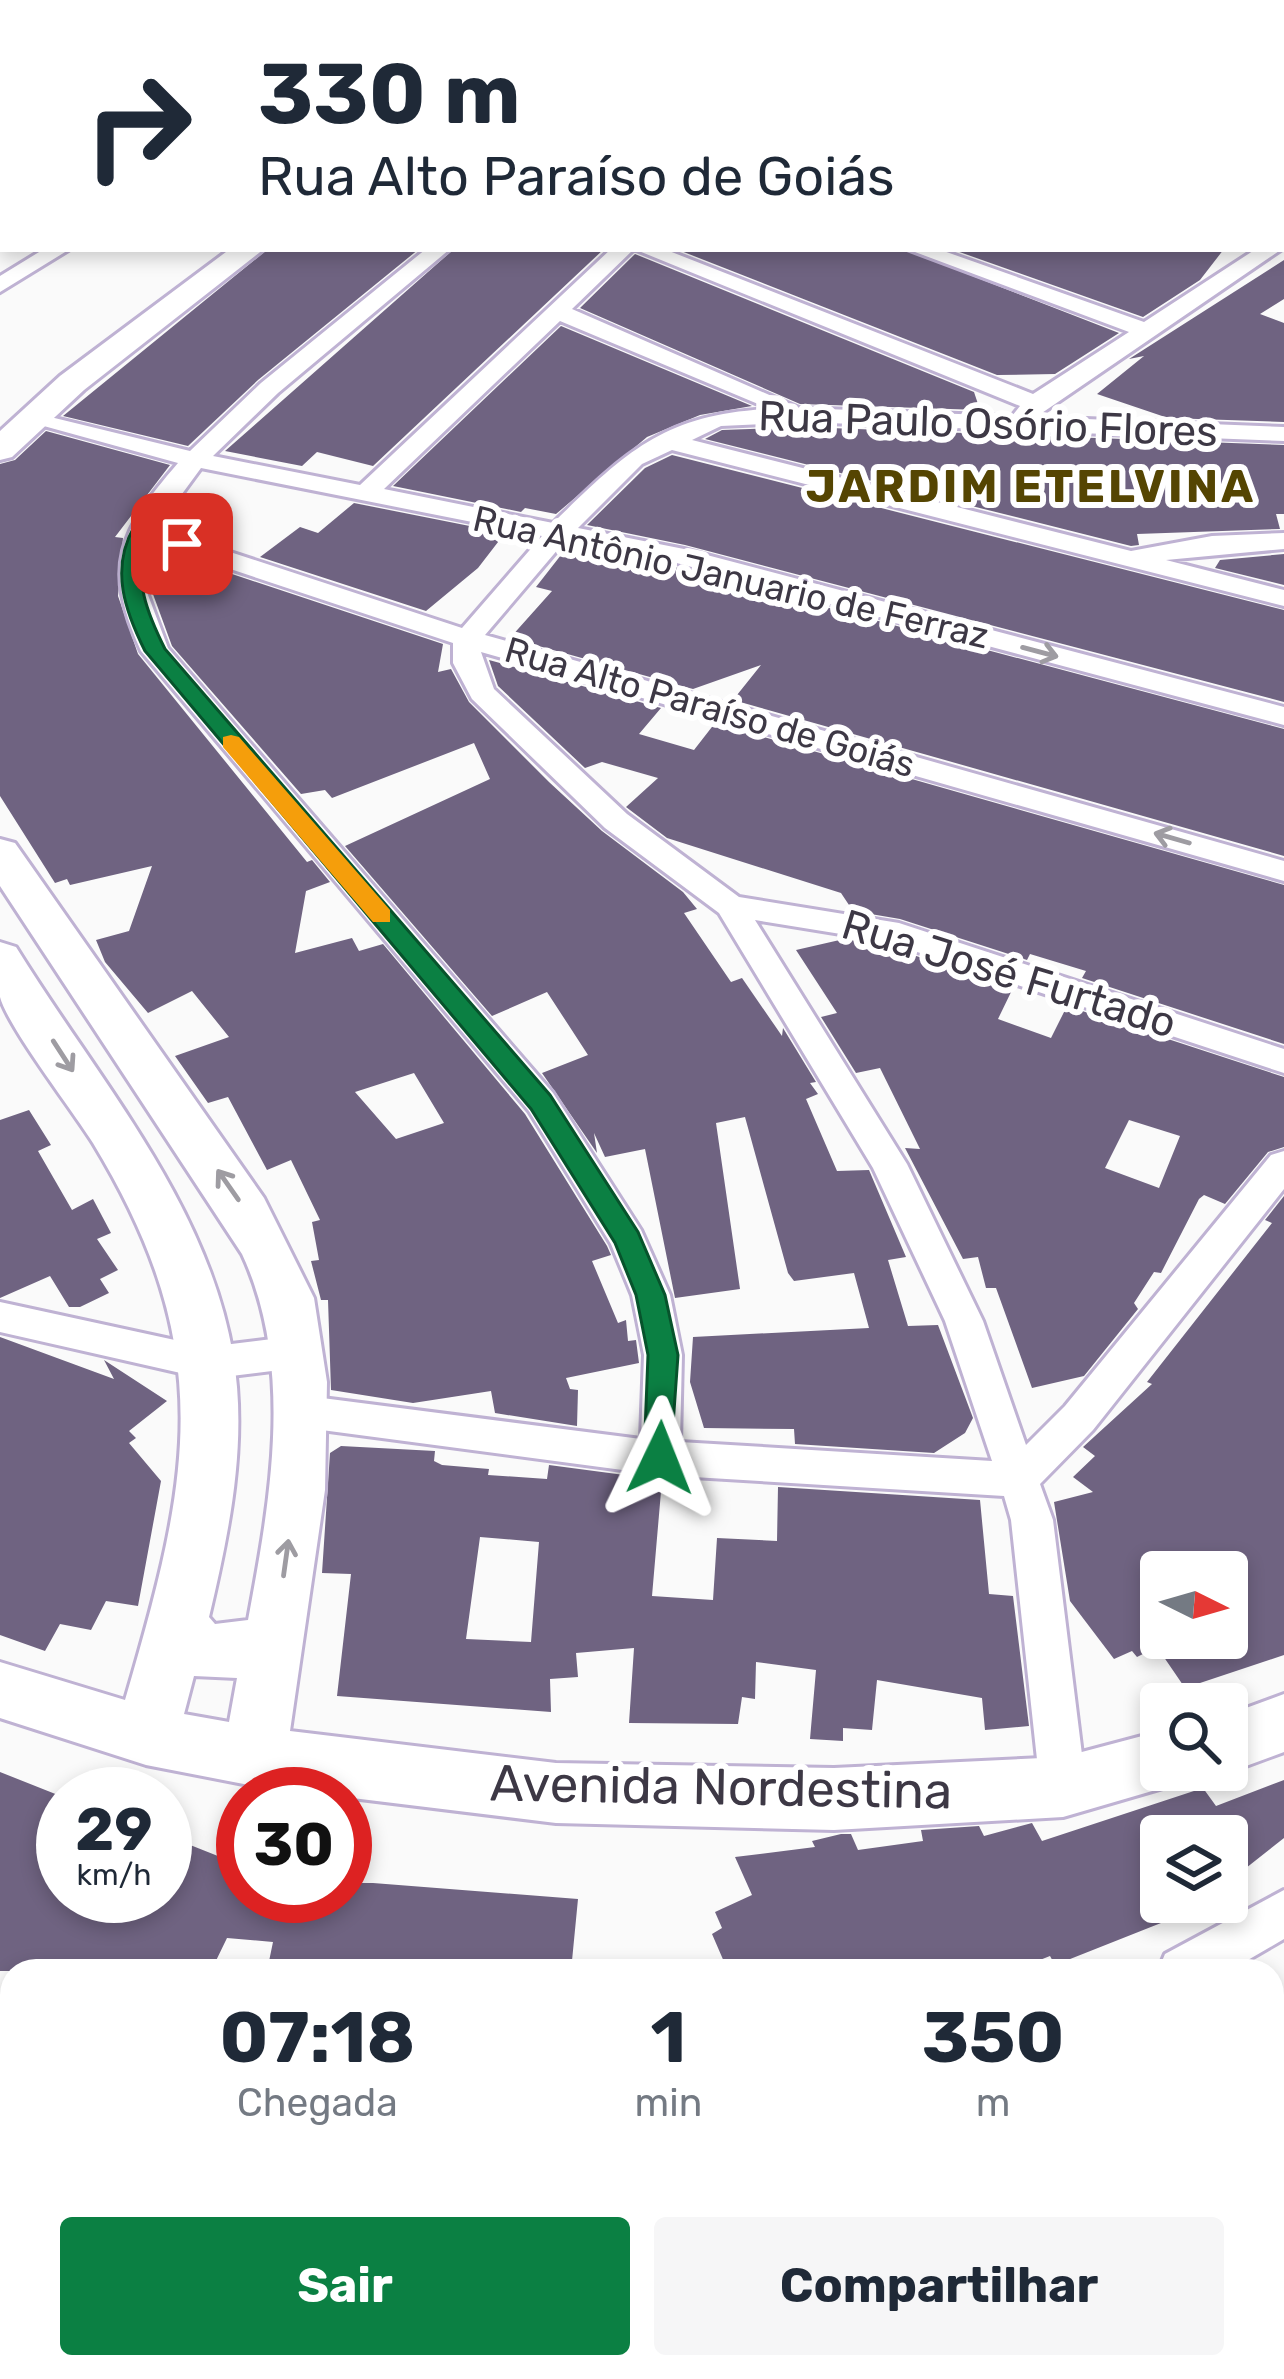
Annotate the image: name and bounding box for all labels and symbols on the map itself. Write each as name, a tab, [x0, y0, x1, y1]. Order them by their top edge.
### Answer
street label: Rua Paulo Osório Flores	[757, 391, 1219, 457]
district label: JARDIM ETELVINA	[806, 460, 1256, 513]
pin	[131, 493, 233, 595]
street label: Rua Antônio Januario de Ferraz	[469, 497, 993, 657]
street label: Rua Alto Paraíso de Goiás	[500, 628, 920, 786]
one-way arrow	[1020, 642, 1058, 664]
one-way arrow	[1154, 826, 1192, 848]
street label: Rua José Furtado	[836, 899, 1182, 1049]
one-way arrow	[51, 1039, 75, 1073]
one-way arrow	[216, 1168, 241, 1202]
position arrow	[597, 1395, 723, 1521]
one-way arrow	[275, 1539, 298, 1578]
north arrow	[1140, 1551, 1248, 1659]
street label: Avenida Nordestina	[489, 1752, 953, 1822]
speed limit sign: 30	[216, 1767, 372, 1923]

